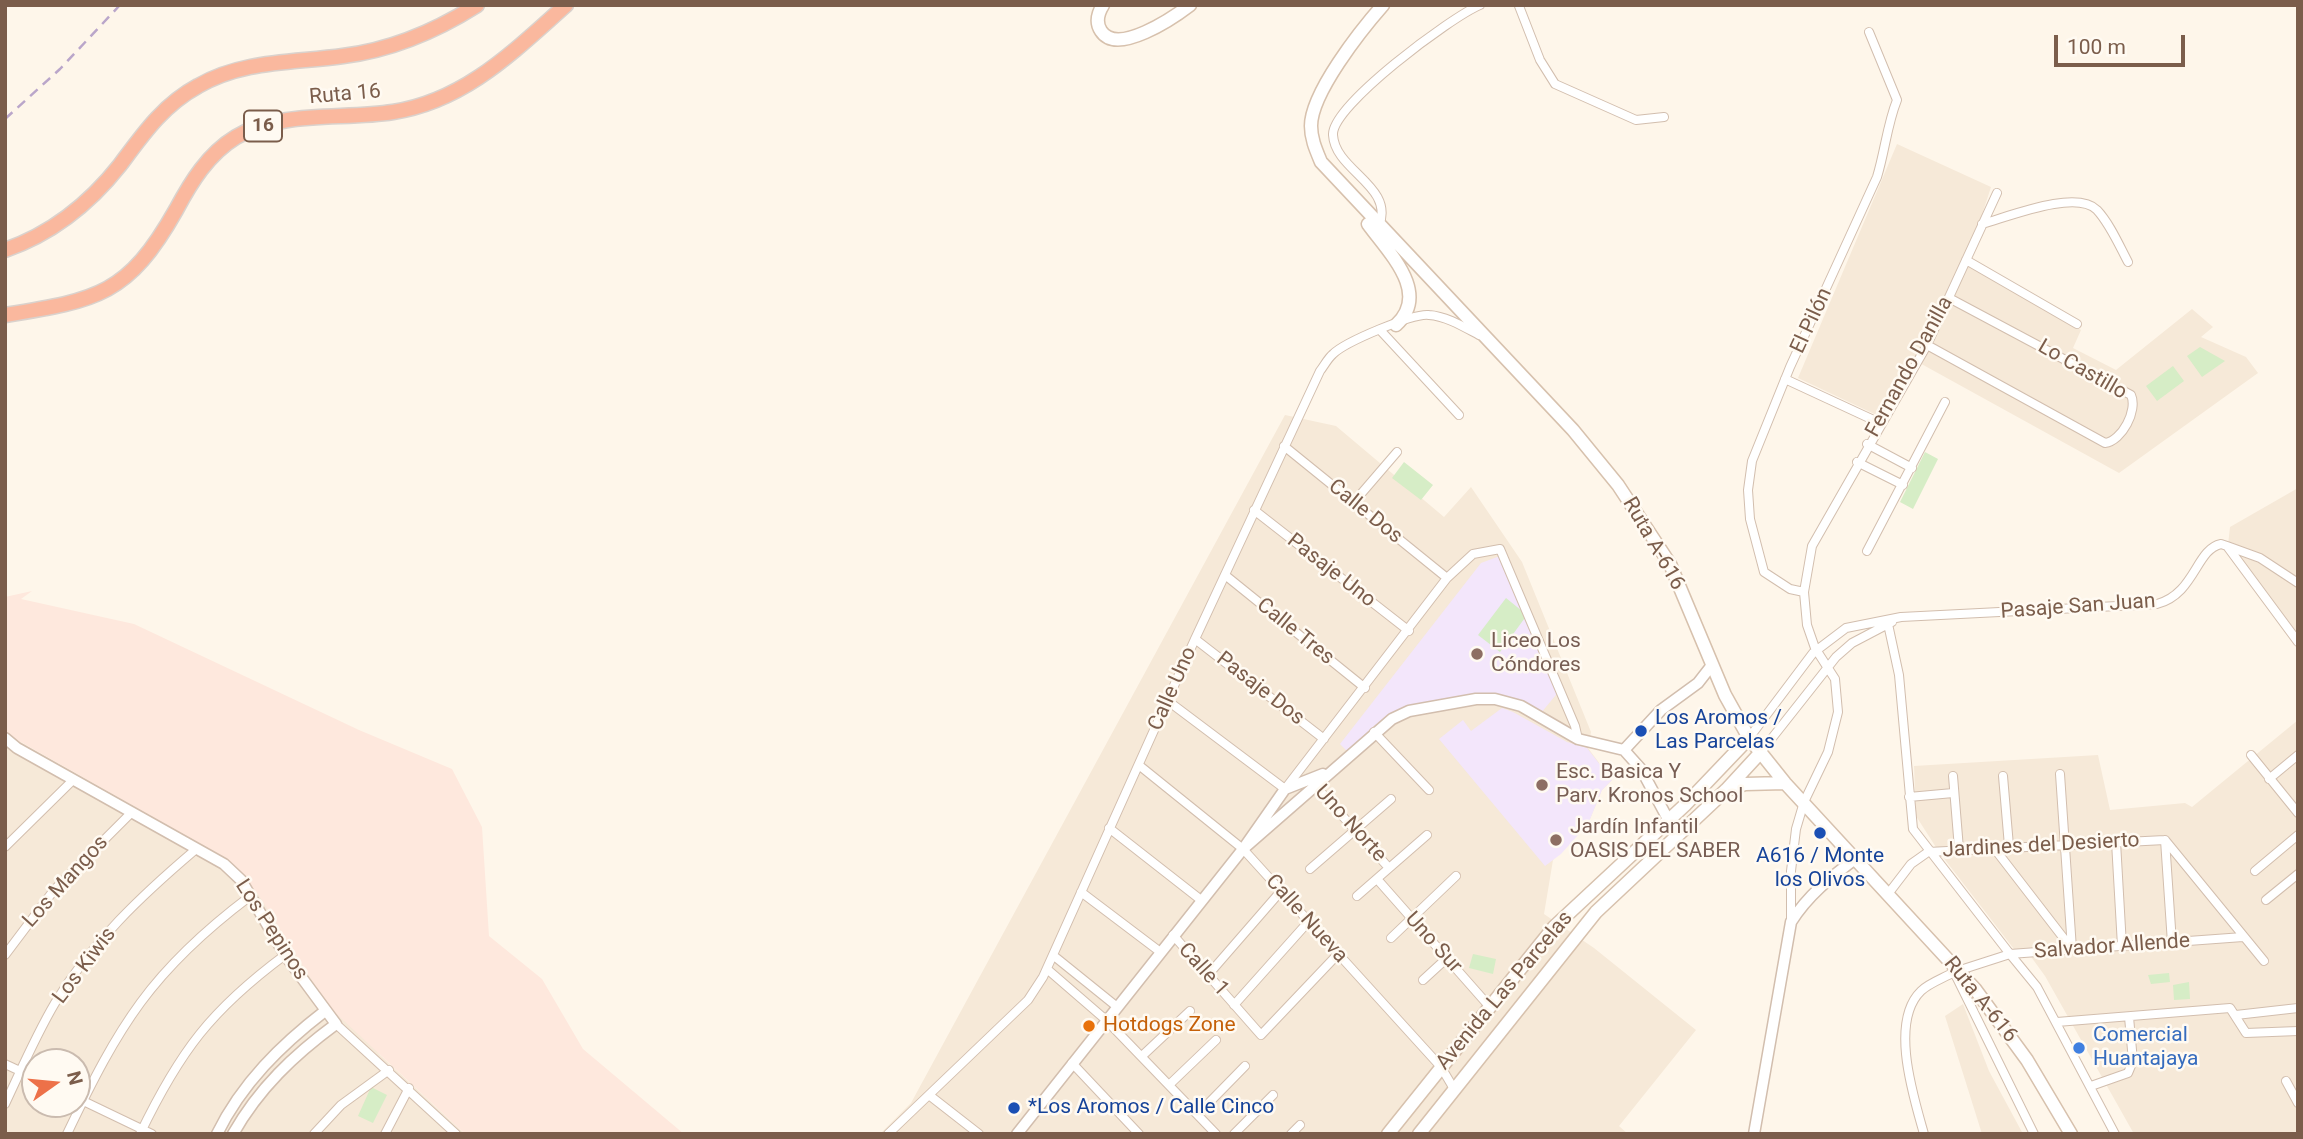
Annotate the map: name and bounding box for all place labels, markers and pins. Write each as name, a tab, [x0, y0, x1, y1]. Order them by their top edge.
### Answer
place label: Liceo Los Cóndores	[1491, 629, 1581, 679]
marker: Liceo Los Cóndores	[1469, 646, 1485, 662]
place label: Los Aromos / Las Parcelas	[1655, 706, 1782, 756]
marker: Los Aromos / Las Parcelas	[1633, 723, 1649, 739]
place label: Esc. Basica Y Parv. Kronos School	[1556, 760, 1743, 810]
marker: Esc. Basica Y Parv. Kronos School	[1534, 777, 1550, 793]
place label: Jardín Infantil OASIS DEL SABER	[1570, 815, 1740, 865]
marker: A616 / Monte los Olivos	[1812, 825, 1828, 841]
marker: Jardín Infantil OASIS DEL SABER	[1548, 832, 1564, 848]
place label: A616 / Monte los Olivos	[1756, 844, 1884, 894]
place label: Hotdogs Zone	[1103, 1013, 1236, 1039]
marker: Hotdogs Zone	[1081, 1018, 1097, 1034]
place label: Comercial Huantajaya	[2093, 1023, 2198, 1073]
marker: Comercial Huantajaya	[2071, 1040, 2087, 1056]
place label: *Los Aromos / Calle Cinco	[1028, 1095, 1274, 1121]
marker: *Los Aromos / Calle Cinco	[1006, 1100, 1022, 1116]

